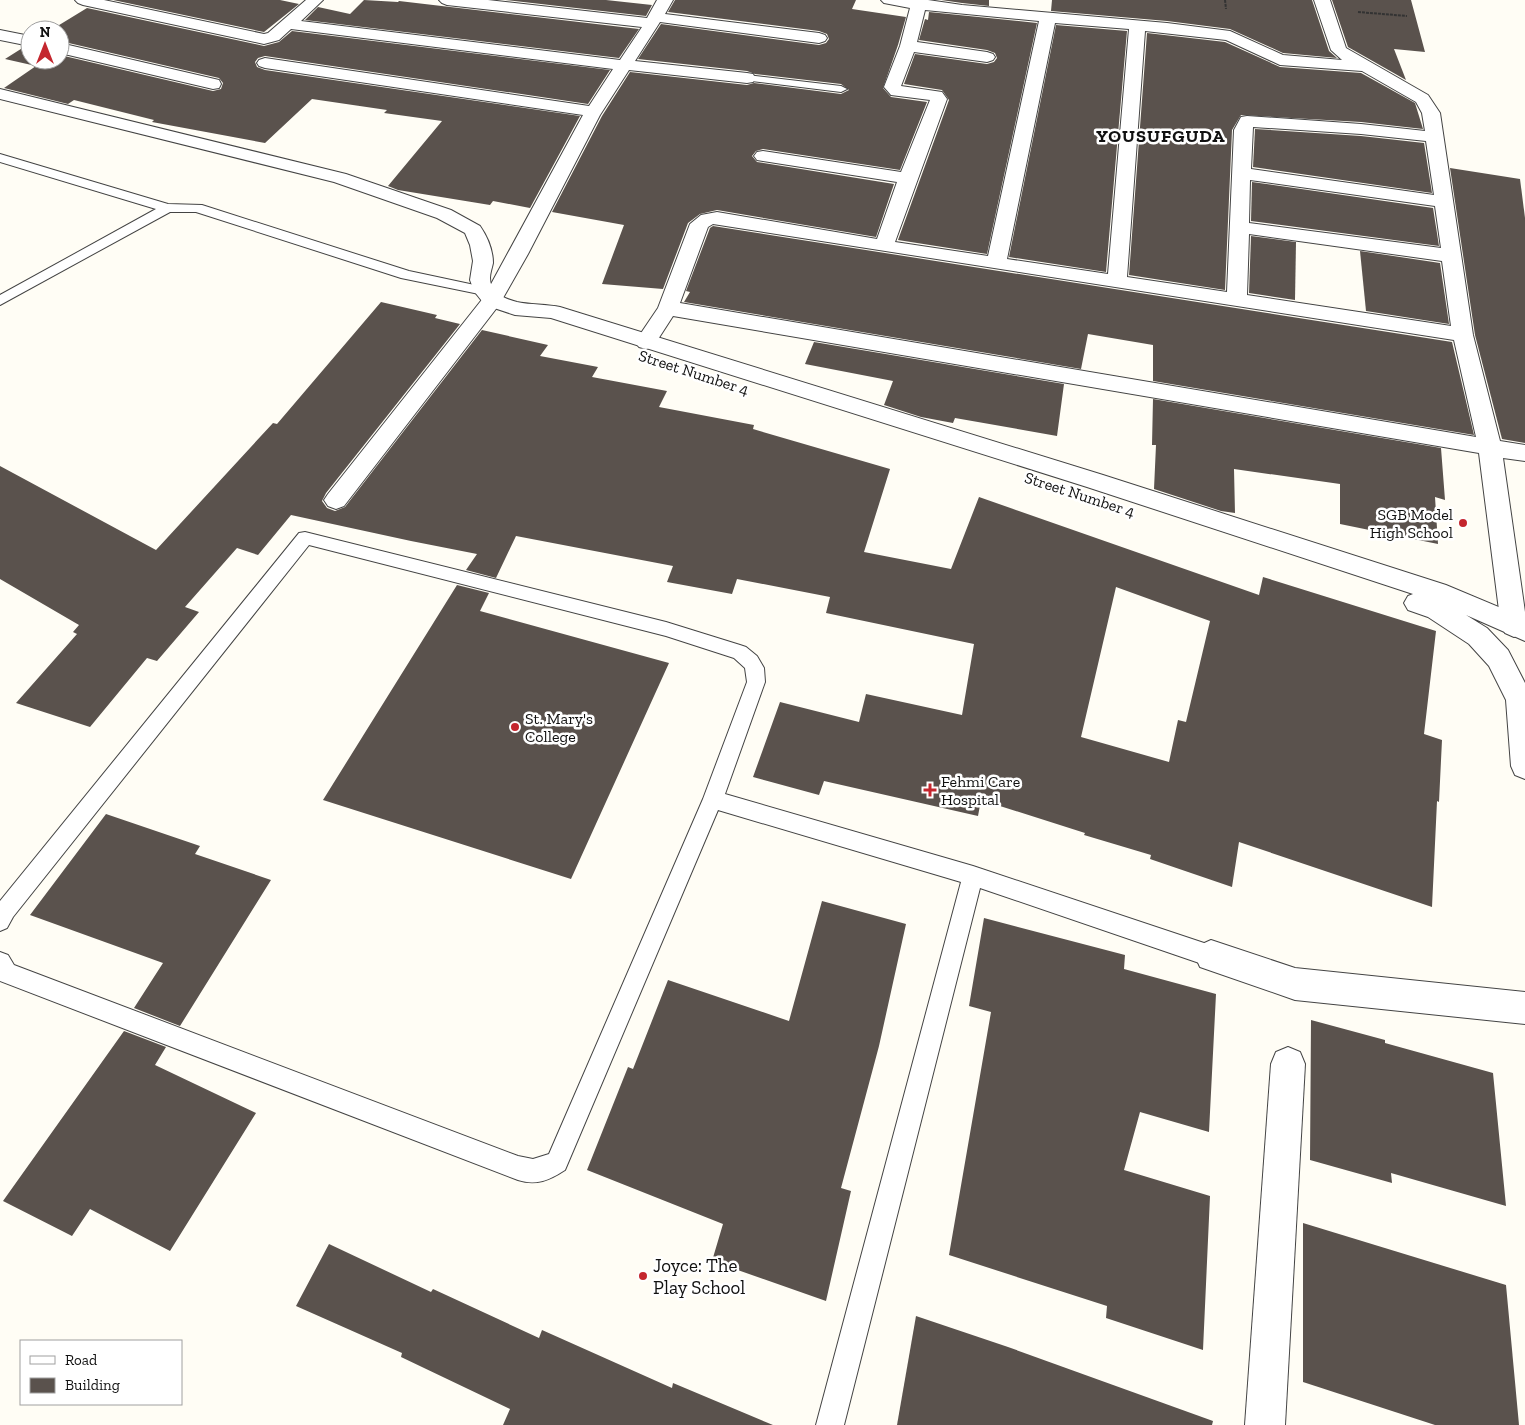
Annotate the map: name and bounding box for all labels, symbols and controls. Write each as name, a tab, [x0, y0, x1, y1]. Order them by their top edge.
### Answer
north arrow	[20, 20, 70, 70]
text: N	[40, 24, 51, 41]
district label: YOUSUFGUDA	[1096, 125, 1226, 147]
street label: Street Number 4	[636, 346, 752, 399]
street label: Street Number 4	[1022, 468, 1138, 521]
place label: SGB Model High School	[1370, 505, 1453, 542]
marker: SGB Model High School	[1457, 517, 1469, 529]
place label: St. Mary's College	[525, 709, 593, 746]
marker: St. Mary's College	[509, 721, 521, 733]
place label: Fehmi Care Hospital	[941, 772, 1020, 809]
marker: Fehmi Care Hospital	[923, 783, 937, 797]
place label: Joyce: The Play School	[653, 1254, 745, 1299]
marker: Joyce: The Play School	[637, 1270, 649, 1282]
legend	[20, 1340, 182, 1405]
text: Road	[65, 1351, 98, 1369]
text: Building	[65, 1376, 120, 1394]

